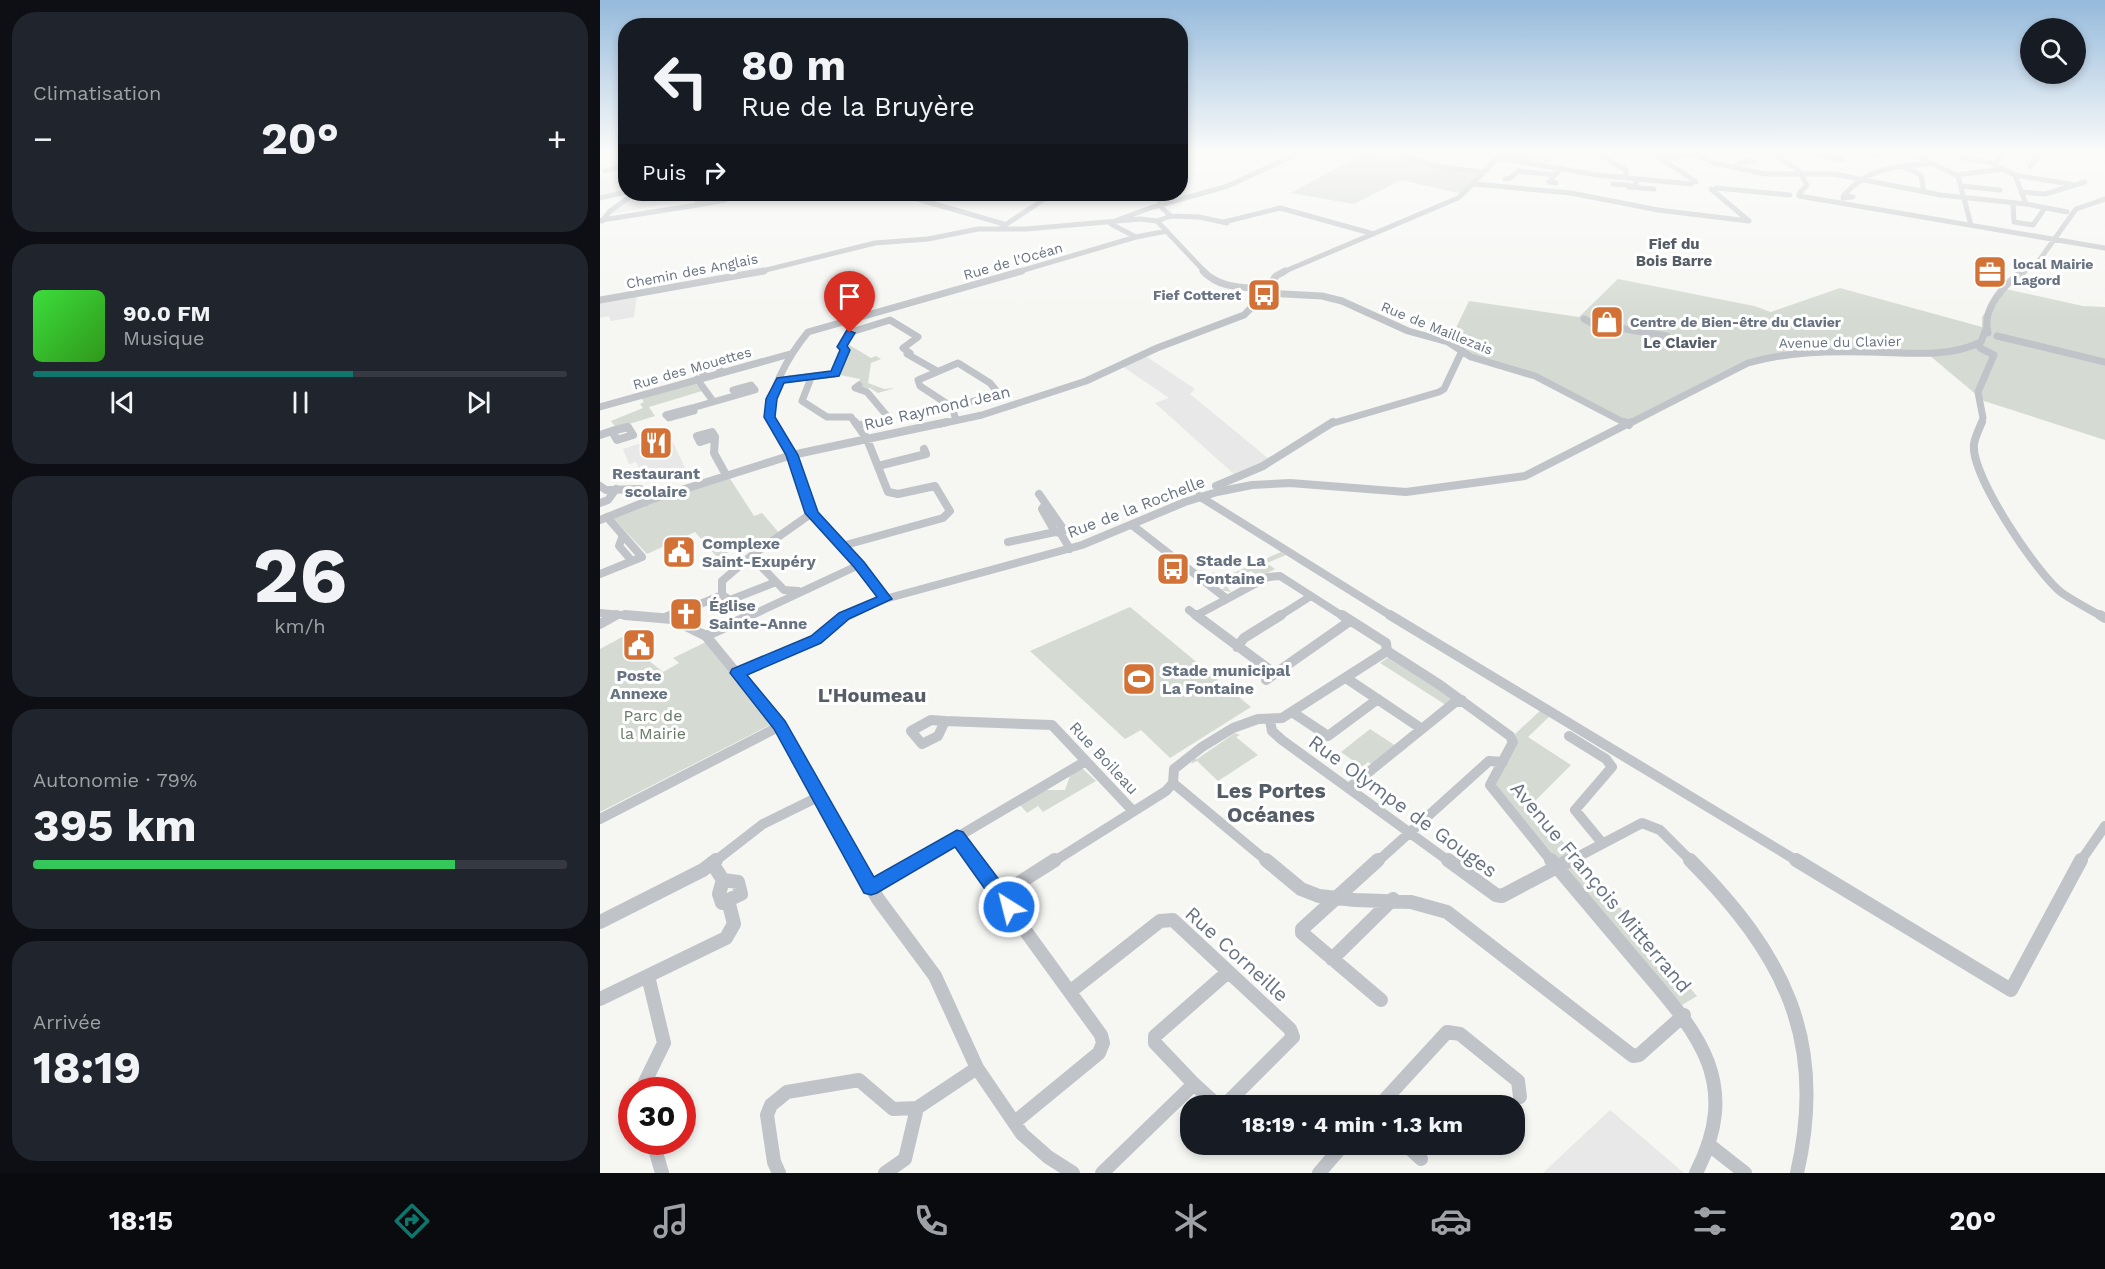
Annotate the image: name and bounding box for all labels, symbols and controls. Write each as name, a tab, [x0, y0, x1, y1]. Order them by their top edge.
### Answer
map controls	[2020, 18, 2086, 84]
button: search	[2020, 18, 2086, 84]
text: 80 m	[741, 41, 846, 90]
icon: left	[642, 42, 720, 120]
text: Climatisation	[33, 81, 161, 105]
text: Rue de la Bruyère	[741, 91, 975, 123]
text: 20°	[261, 112, 339, 165]
text: −	[33, 119, 53, 158]
text: +	[547, 119, 567, 158]
icon: right	[698, 156, 731, 189]
text: Puis	[642, 160, 686, 185]
district label: Fief du Bois Barre	[1636, 235, 1712, 270]
street label: Rue de l'Océan	[962, 239, 1064, 283]
street label: Chemin des Anglais	[625, 250, 759, 292]
office icon: local Mairie Lagord	[1972, 254, 2008, 290]
place label: local Mairie Lagord	[2013, 256, 2093, 288]
pin	[824, 271, 875, 333]
bus stop icon: Fief Cotteret	[1246, 277, 1282, 313]
icon: arrive	[833, 280, 866, 313]
place label: Fief Cotteret	[1153, 287, 1241, 303]
street label: Rue de Maillezais	[1379, 298, 1495, 358]
text: 90.0 FM	[123, 301, 211, 326]
shop icon: Centre de Bien-être du Clavier	[1589, 304, 1625, 340]
place label: Centre de Bien-être du Clavier	[1630, 314, 1841, 330]
text: Musique	[123, 326, 205, 350]
street label: Avenue du Clavier	[1778, 333, 1902, 351]
district label: Le Clavier	[1643, 334, 1717, 352]
street label: Rue des Mouettes	[631, 343, 753, 393]
street label: Rue Raymond Jean	[862, 382, 1012, 434]
icon: previous	[106, 386, 139, 419]
icon: pause	[284, 386, 317, 419]
icon: next	[462, 386, 495, 419]
restaurant icon: Restaurant scolaire	[638, 425, 674, 461]
place label: Restaurant scolaire	[612, 464, 700, 501]
street label: Rue de la Rochelle	[1065, 472, 1207, 542]
text: 26	[253, 529, 347, 621]
public building icon: Complexe Saint-Exupéry	[661, 534, 697, 570]
place label: Complexe Saint-Exupéry	[702, 534, 817, 571]
bus stop icon: Stade La Fontaine	[1155, 551, 1191, 587]
place label: Stade La Fontaine	[1196, 551, 1266, 588]
church icon: Église Sainte-Anne	[668, 596, 704, 632]
place label: Église Sainte-Anne	[709, 596, 807, 633]
text: km/h	[274, 614, 326, 638]
public building icon: Poste Annexe	[621, 627, 657, 663]
sports icon: Stade municipal La Fontaine	[1121, 661, 1157, 697]
place label: Stade municipal La Fontaine	[1162, 661, 1291, 698]
place label: Poste Annexe	[610, 666, 668, 703]
district label: L'Houmeau	[818, 683, 926, 707]
park label: Parc de la Mairie	[620, 706, 686, 743]
street label: Rue Boileau	[1066, 718, 1142, 798]
street label: Rue Olympe de Gouges	[1304, 730, 1502, 882]
text: Autonomie · 79%	[33, 768, 197, 792]
street label: Avenue François Mitterrand	[1506, 777, 1696, 997]
district label: Les Portes Océanes	[1216, 778, 1326, 827]
text: 395 km	[33, 799, 197, 852]
position arrow	[977, 875, 1041, 939]
street label: Rue Corneille	[1180, 901, 1294, 1007]
text: Arrivée	[33, 1010, 101, 1034]
text: 18:19	[33, 1041, 141, 1094]
speed limit sign: 30	[618, 1077, 696, 1155]
text: 18:19 · 4 min · 1.3 km	[1242, 1112, 1463, 1137]
icon: directions	[391, 1200, 433, 1242]
icon: music	[650, 1200, 692, 1242]
icon: phone	[910, 1200, 952, 1242]
icon: climate	[1170, 1200, 1212, 1242]
icon: car	[1430, 1200, 1472, 1242]
icon: filters	[1689, 1200, 1731, 1242]
text: 18:15	[109, 1205, 173, 1237]
text: 20°	[1949, 1205, 1996, 1237]

